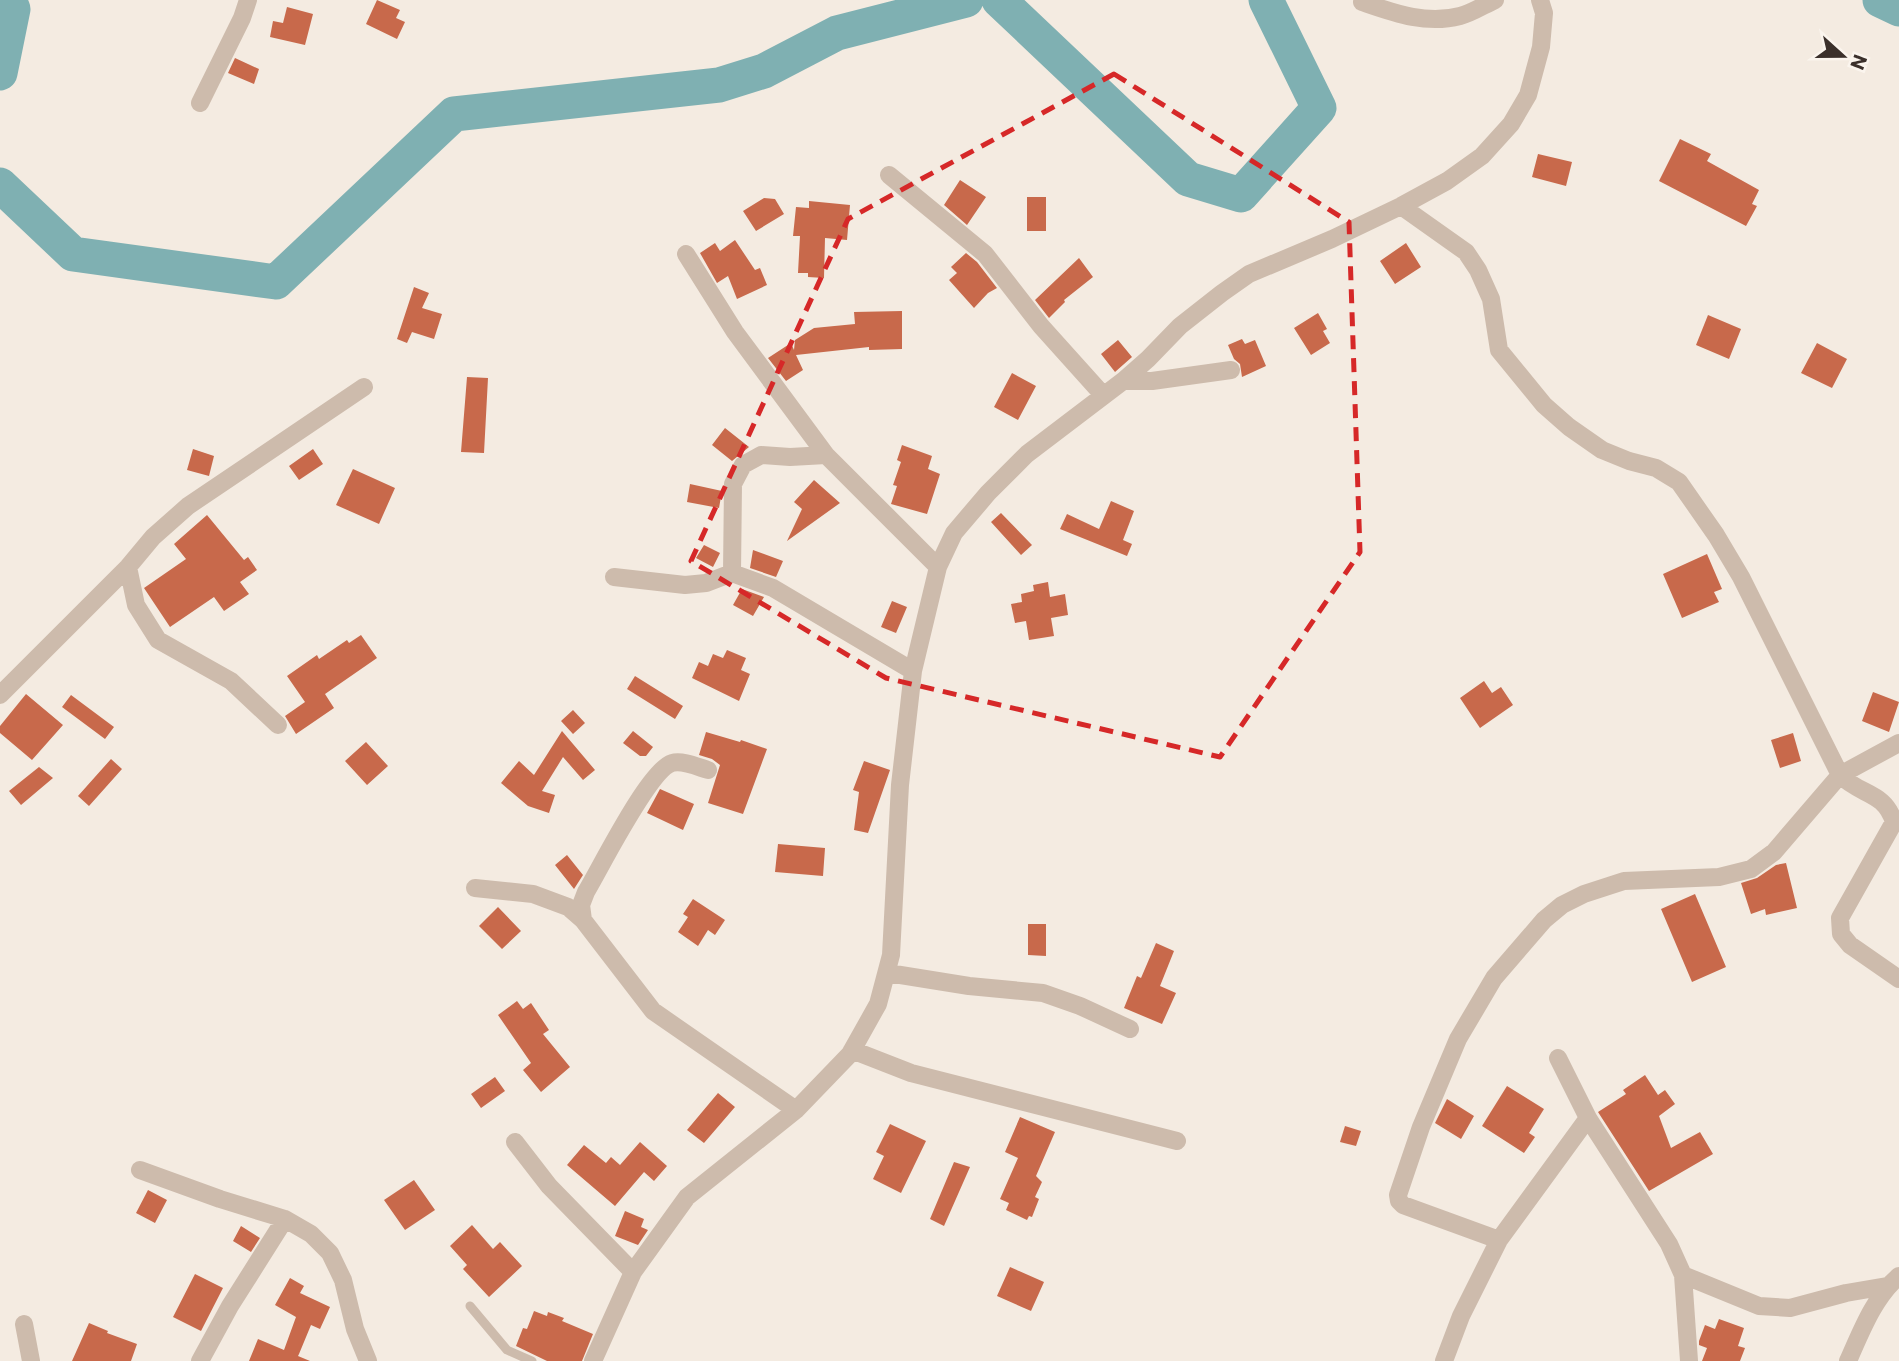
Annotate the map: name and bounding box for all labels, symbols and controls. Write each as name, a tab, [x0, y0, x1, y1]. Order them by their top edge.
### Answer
north arrow	[1808, 21, 1878, 91]
text: N	[1846, 51, 1873, 73]

